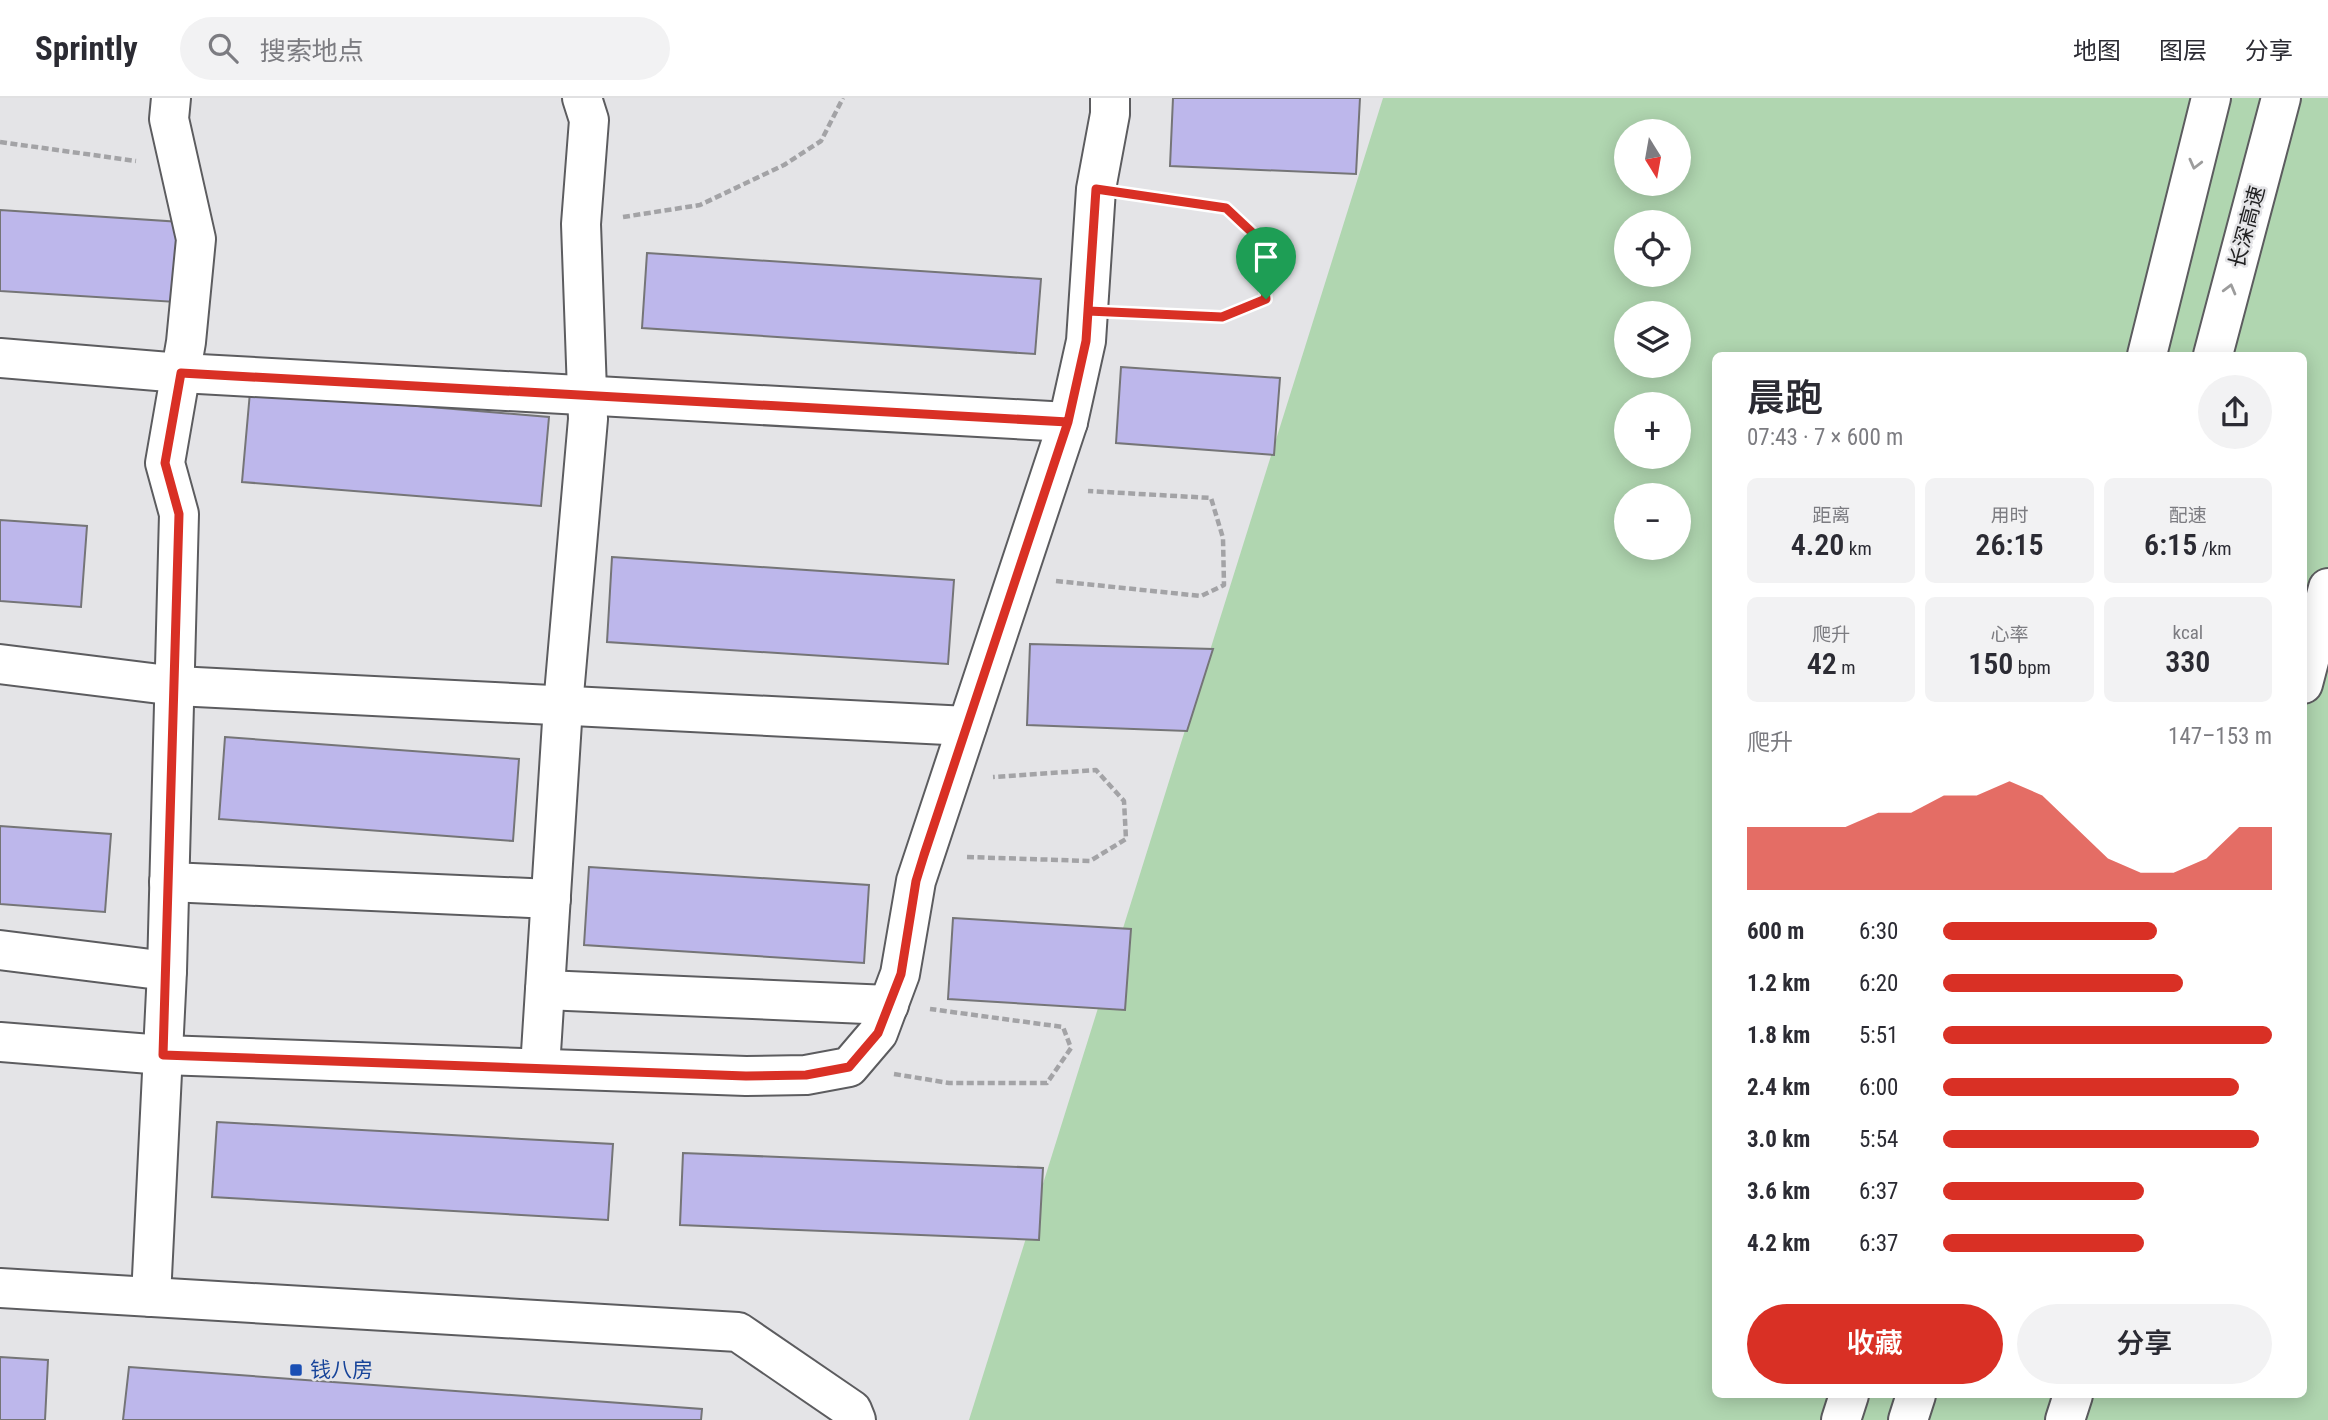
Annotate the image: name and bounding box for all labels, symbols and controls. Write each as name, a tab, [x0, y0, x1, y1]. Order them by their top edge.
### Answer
search box	[180, 17, 670, 80]
text: Sprintly	[35, 29, 138, 68]
icon: search	[204, 29, 242, 67]
text: 搜索地点	[260, 36, 364, 66]
text: 地图	[2073, 37, 2121, 65]
text: 图层	[2159, 37, 2207, 65]
text: 分享	[2245, 37, 2293, 65]
north arrow	[1614, 119, 1690, 196]
map controls	[1614, 119, 1691, 560]
one-way arrow	[2189, 158, 2203, 170]
street label: 长深高速	[2225, 183, 2269, 271]
button: locate	[1614, 210, 1691, 287]
pin	[1236, 227, 1296, 299]
icon: arrive	[1247, 238, 1285, 276]
one-way arrow	[2222, 283, 2236, 295]
button: layers	[1614, 301, 1691, 378]
button: share	[2198, 375, 2272, 449]
text: 晨跑	[1747, 376, 1823, 420]
button: +	[1614, 392, 1691, 469]
text: 07:43 · 7 × 600 m	[1747, 424, 1903, 451]
button: −	[1614, 483, 1691, 560]
text: 距离	[1812, 504, 1850, 527]
text: 用时	[1990, 504, 2029, 527]
text: 配速	[2169, 504, 2207, 527]
text: 4.20	[1791, 527, 1844, 562]
text: 26:15	[1975, 527, 2044, 562]
text: 6:15	[2144, 527, 2197, 562]
text: km	[1844, 537, 1872, 560]
text: /km	[2197, 537, 2232, 560]
text: kcal	[2173, 621, 2203, 644]
text: 爬升	[1812, 623, 1850, 646]
text: 心率	[1990, 623, 2029, 646]
text: 330	[2165, 644, 2210, 679]
text: 42	[1807, 646, 1837, 681]
text: 150	[1968, 646, 2013, 681]
text: m	[1837, 656, 1856, 679]
text: bpm	[2013, 656, 2051, 679]
text: 147–153 m	[2168, 723, 2272, 750]
text: 爬升	[1747, 729, 1793, 756]
text: 600 m	[1747, 918, 1804, 945]
text: 6:30	[1859, 918, 1898, 945]
text: 1.2 km	[1747, 970, 1810, 997]
text: 6:20	[1859, 970, 1898, 997]
text: 1.8 km	[1747, 1022, 1810, 1049]
text: 5:51	[1859, 1022, 1898, 1049]
text: 2.4 km	[1747, 1074, 1810, 1101]
text: 6:00	[1859, 1074, 1898, 1101]
text: 3.0 km	[1747, 1126, 1810, 1153]
text: 5:54	[1859, 1126, 1898, 1153]
text: 3.6 km	[1747, 1178, 1810, 1205]
text: 6:37	[1859, 1178, 1898, 1205]
text: 4.2 km	[1747, 1230, 1810, 1257]
text: 6:37	[1859, 1230, 1898, 1257]
button: 收藏	[1747, 1304, 2003, 1384]
button: 分享	[2017, 1304, 2272, 1384]
place label: 钱八房	[310, 1358, 373, 1382]
marker: 钱八房	[288, 1362, 304, 1378]

